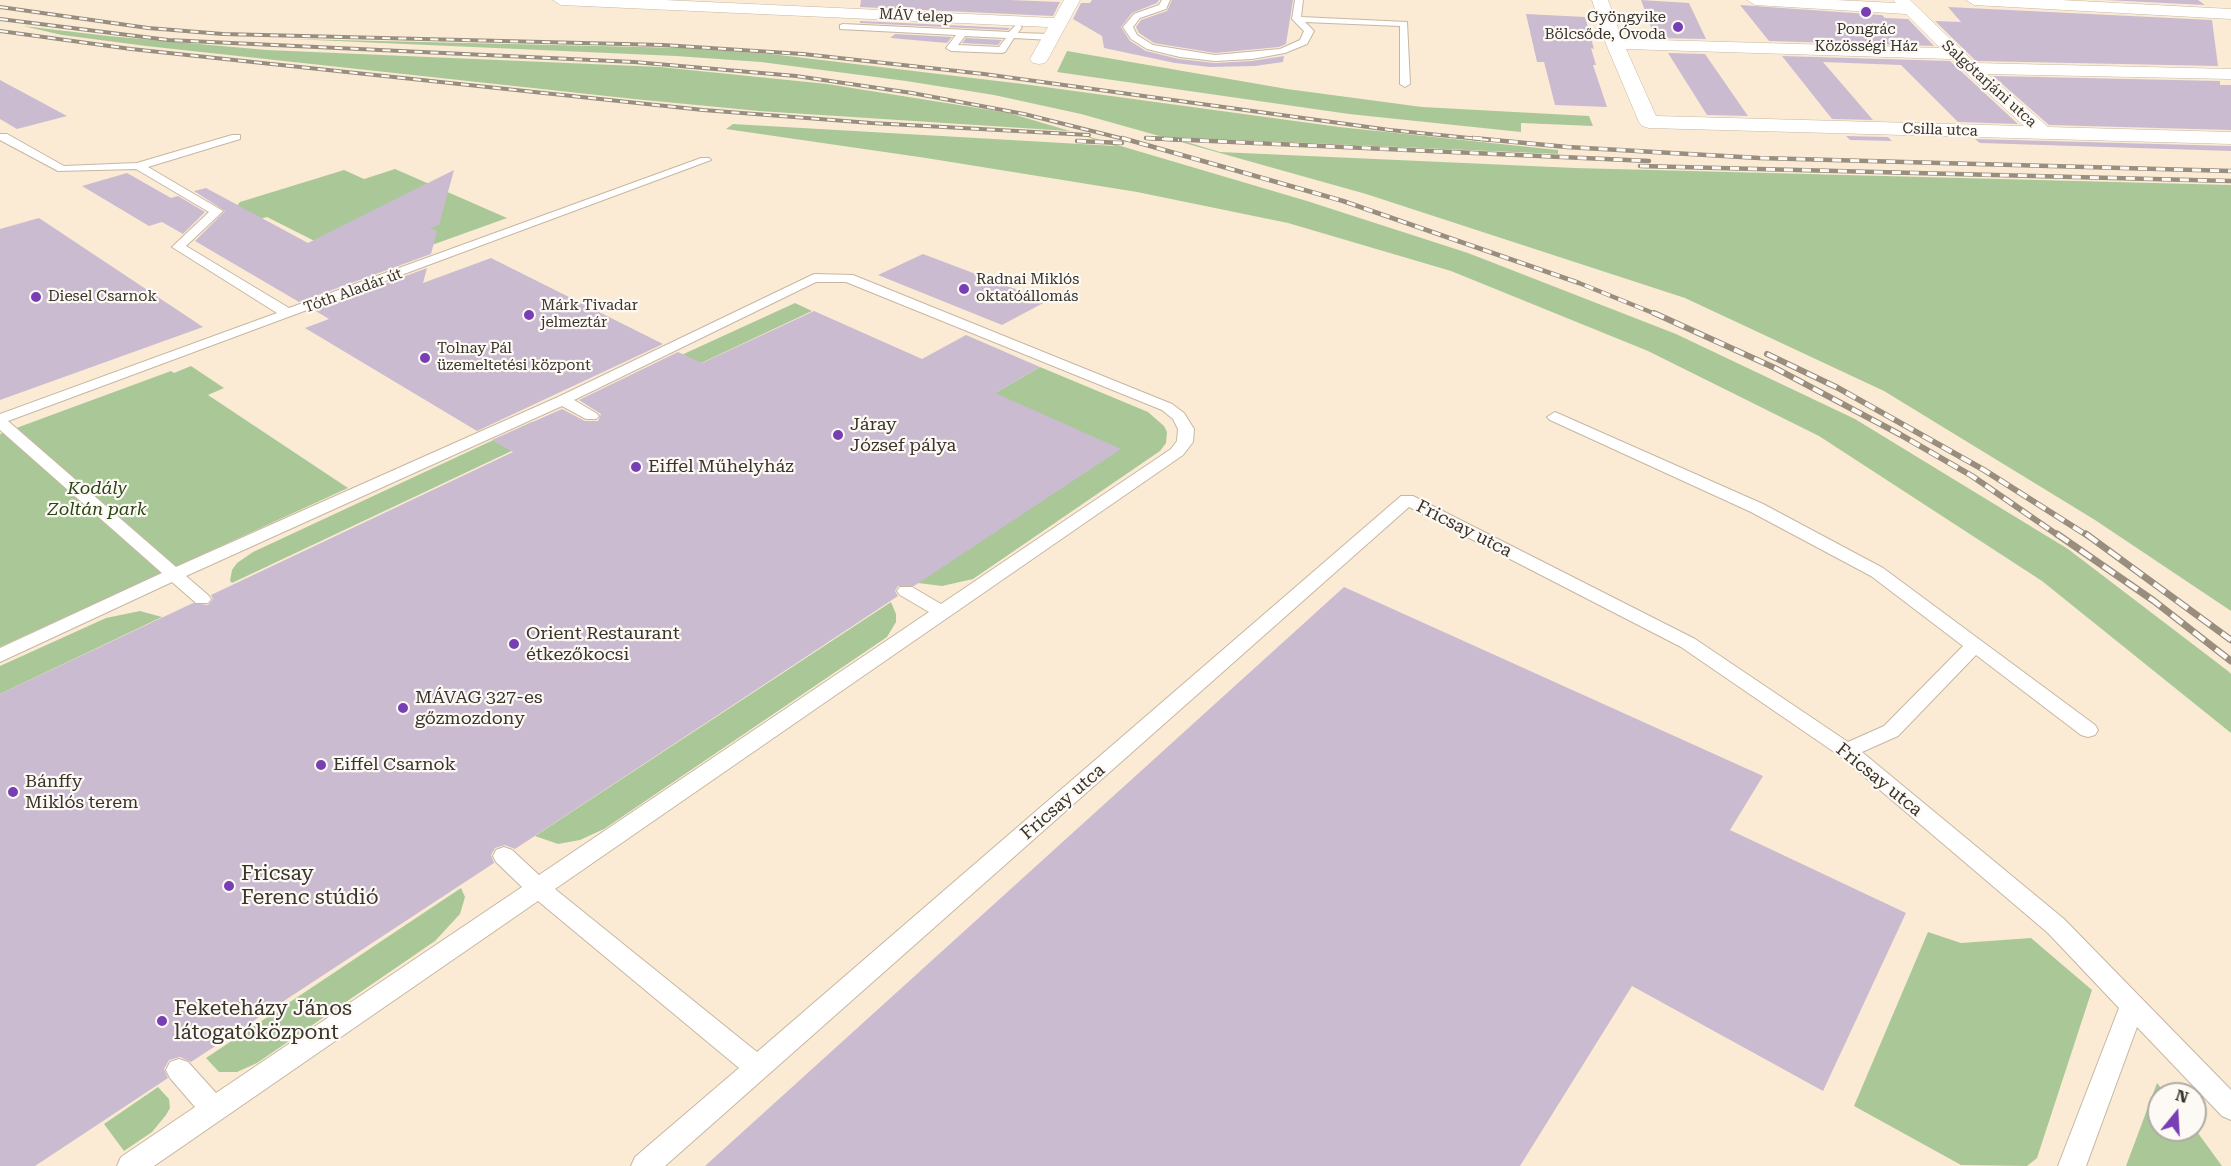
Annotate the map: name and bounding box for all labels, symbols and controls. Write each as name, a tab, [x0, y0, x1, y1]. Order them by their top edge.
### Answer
street label: MÁV telep	[878, 5, 954, 27]
marker: Pongrác Közösségi Ház	[1859, 5, 1873, 19]
place label: Gyöngyike Bölcsőde, Óvoda	[1545, 9, 1666, 44]
marker: Gyöngyike Bölcsőde, Óvoda	[1671, 20, 1685, 34]
place label: Pongrác Közösségi Ház	[1815, 21, 1917, 56]
street label: Salgótarjáni utca	[1938, 37, 2040, 131]
street label: Csilla utca	[1902, 120, 1978, 140]
street label: Tóth Aladár út	[301, 265, 405, 317]
place label: Radnai Miklós oktatóállomás	[976, 271, 1079, 306]
marker: Radnai Miklós oktatóállomás	[957, 282, 971, 296]
place label: Diesel Csarnok	[48, 288, 157, 306]
marker: Diesel Csarnok	[29, 290, 43, 304]
place label: Márk Tivadar jelmeztár	[541, 297, 638, 332]
marker: Márk Tivadar jelmeztár	[522, 308, 536, 322]
place label: Tolnay Pál üzemeltetési központ	[437, 340, 591, 375]
marker: Tolnay Pál üzemeltetési központ	[418, 351, 432, 365]
place label: Járay József pálya	[850, 414, 956, 456]
marker: Járay József pálya	[831, 428, 845, 442]
place label: Eiffel Műhelyház	[648, 456, 794, 478]
marker: Eiffel Műhelyház	[629, 460, 643, 474]
park label: Kodály Zoltán park	[48, 478, 146, 520]
street label: Fricsay utca	[1413, 496, 1515, 562]
place label: Orient Restaurant étkezőkocsi	[526, 623, 680, 666]
marker: Orient Restaurant étkezőkocsi	[507, 637, 521, 651]
place label: MÁVAG 327-es gőzmozdony	[415, 687, 542, 730]
marker: MÁVAG 327-es gőzmozdony	[396, 701, 410, 715]
street label: Fricsay utca	[1832, 739, 1926, 821]
place label: Eiffel Csarnok	[333, 754, 456, 776]
marker: Eiffel Csarnok	[314, 758, 328, 772]
street label: Fricsay utca	[1016, 760, 1110, 844]
place label: Bánffy Miklós terem	[25, 771, 139, 814]
marker: Bánffy Miklós terem	[6, 785, 20, 799]
place label: Fricsay Ferenc stúdió	[241, 861, 379, 911]
marker: Fricsay Ferenc stúdió	[222, 879, 236, 893]
place label: Feketeházy János látogatóközpont	[174, 996, 352, 1046]
marker: Feketeházy János látogatóközpont	[155, 1014, 169, 1028]
north arrow	[2147, 1082, 2207, 1142]
text: N	[2173, 1085, 2191, 1107]

